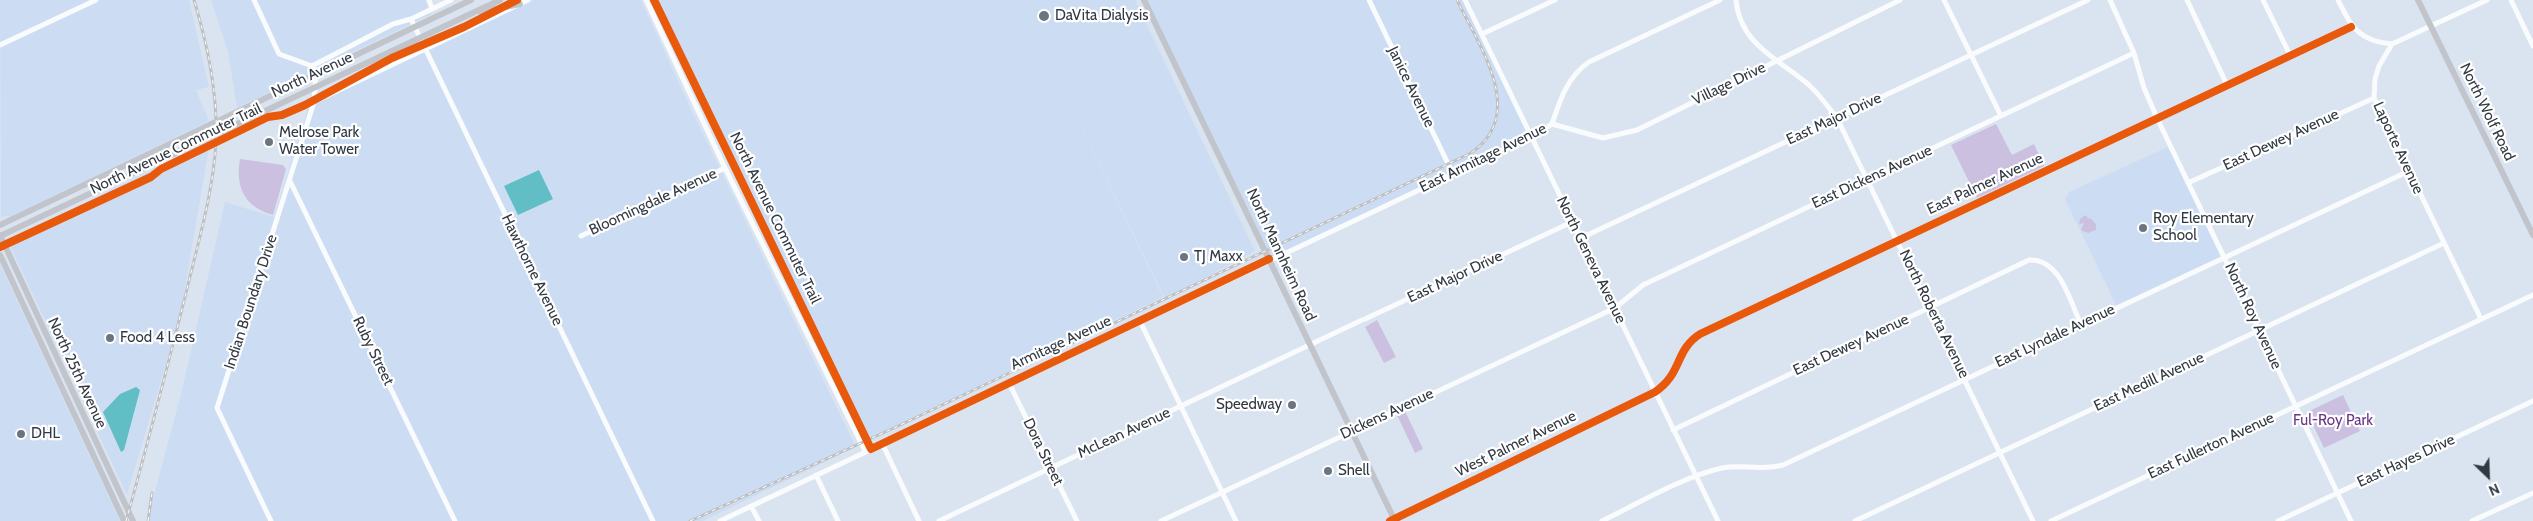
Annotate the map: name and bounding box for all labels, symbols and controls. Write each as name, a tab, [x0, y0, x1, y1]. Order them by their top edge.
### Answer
place label: DaVita Dialysis	[1055, 7, 1148, 25]
marker: DaVita Dialysis	[1037, 9, 1051, 23]
street label: Janice Avenue	[1384, 44, 1438, 130]
street label: North Avenue	[269, 48, 355, 102]
street label: Village Drive	[1689, 58, 1769, 110]
street label: North Wolf Road	[2456, 60, 2518, 164]
street label: East Major Drive	[1784, 89, 1884, 149]
street label: Laporte Avenue	[2369, 99, 2427, 197]
street label: North Avenue Commuter Trail	[87, 100, 265, 198]
street label: East Dewey Avenue	[2220, 105, 2342, 175]
street label: East Armitage Avenue	[1417, 119, 1549, 197]
place label: Melrose Park Water Tower	[279, 124, 359, 159]
street label: North Avenue Commuter Trail	[726, 129, 824, 307]
marker: Melrose Park Water Tower	[263, 136, 275, 148]
street label: East Dickens Avenue	[1809, 141, 1935, 213]
street label: East Palmer Avenue	[1924, 149, 2046, 219]
street label: Bloomingdale Avenue	[586, 165, 720, 239]
street label: North Mannheim Road	[1242, 186, 1320, 324]
street label: North Geneva Avenue	[1552, 194, 1630, 326]
place label: Roy Elementary School	[2153, 210, 2254, 245]
street label: Hawthorne Avenue	[497, 211, 567, 329]
marker: Roy Elementary School	[2137, 222, 2149, 234]
street label: Indian Boundary Drive	[221, 232, 281, 372]
street label: East Major Drive	[1405, 247, 1505, 307]
street label: North Roberta Avenue	[1895, 247, 1973, 381]
place label: TJ Maxx	[1194, 248, 1243, 266]
marker: TJ Maxx	[1178, 251, 1190, 263]
street label: North Roy Avenue	[2220, 260, 2286, 372]
street label: East Lyndale Avenue	[1992, 300, 2118, 372]
street label: East Dewey Avenue	[1790, 310, 1912, 380]
street label: Armitage Avenue	[1008, 312, 1114, 374]
street label: Ruby Street	[349, 314, 397, 388]
street label: North 25th Avenue	[43, 315, 111, 431]
place label: Food 4 Less	[120, 329, 195, 347]
marker: Food 4 Less	[104, 332, 116, 344]
street label: East Medill Avenue	[2091, 349, 2207, 415]
street label: Dickens Avenue	[1338, 385, 1436, 443]
place label: Speedway	[1216, 396, 1282, 414]
marker: Speedway	[1286, 399, 1298, 411]
street label: McLean Avenue	[1075, 404, 1173, 462]
street label: West Palmer Avenue	[1453, 407, 1579, 481]
street label: East Fullerton Avenue	[2145, 409, 2277, 483]
park label: Ful-Roy Park	[2293, 412, 2373, 430]
street label: Dora Street	[1019, 415, 1067, 489]
place label: DHL	[31, 425, 60, 443]
marker: DHL	[15, 428, 27, 440]
street label: East Hayes Drive	[2354, 430, 2458, 492]
north arrow	[2463, 451, 2513, 501]
place label: Shell	[1338, 462, 1370, 480]
marker: Shell	[1322, 465, 1334, 477]
text: N	[2486, 479, 2502, 500]

